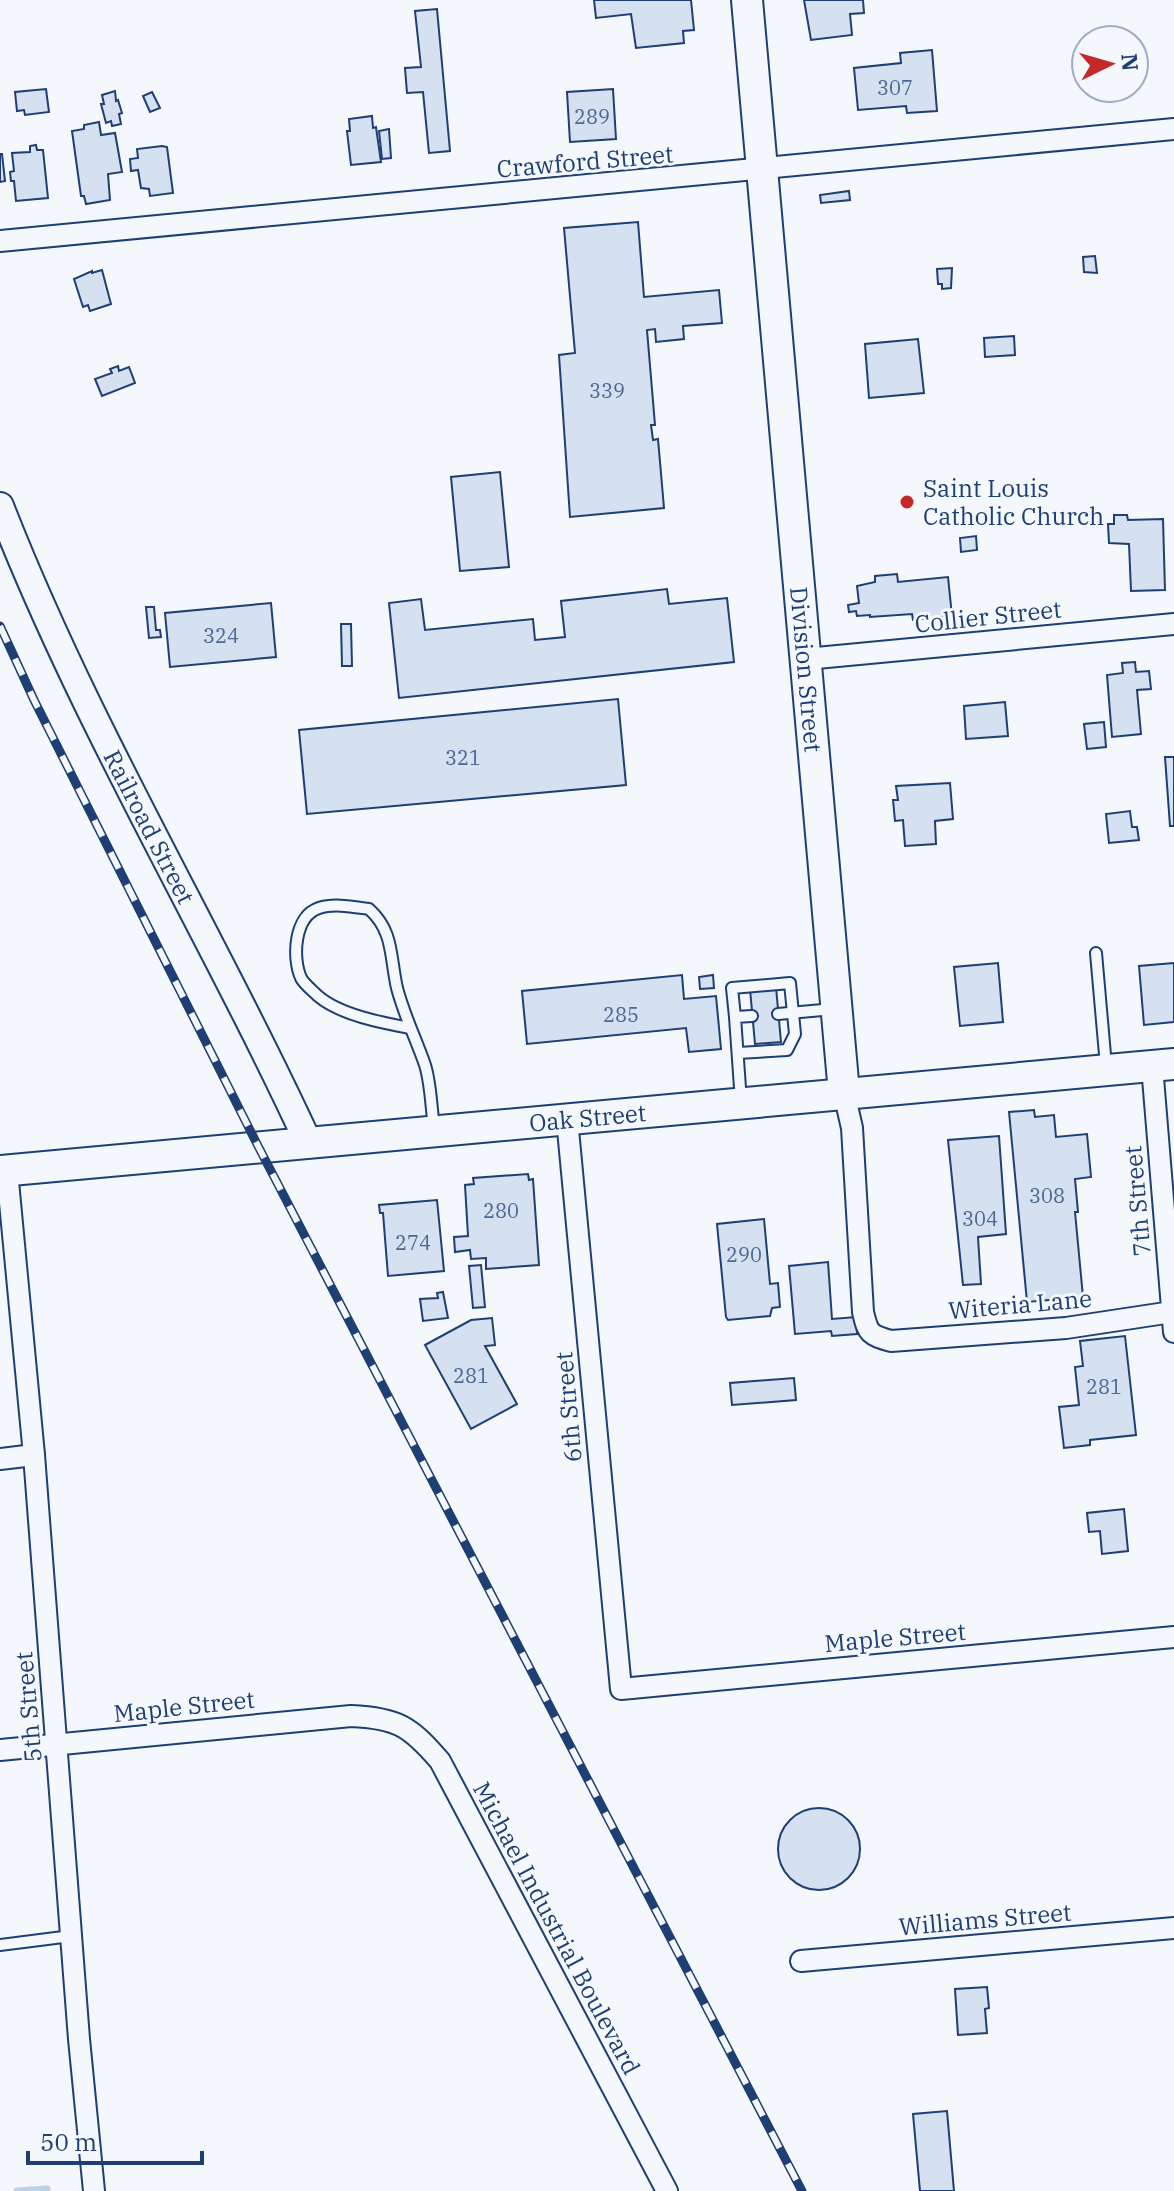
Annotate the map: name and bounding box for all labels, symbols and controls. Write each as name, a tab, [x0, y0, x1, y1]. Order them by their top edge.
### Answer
north arrow	[1070, 24, 1150, 104]
text: N	[1115, 52, 1146, 72]
house number: 307	[877, 74, 913, 101]
house number: 289	[574, 103, 610, 130]
street label: Crawford Street	[495, 137, 675, 185]
house number: 339	[589, 377, 625, 404]
place label: Saint Louis Catholic Church	[923, 472, 1104, 532]
marker: Saint Louis Catholic Church	[898, 493, 916, 511]
street label: Division Street	[783, 585, 830, 754]
street label: Collier Street	[913, 592, 1063, 640]
house number: 324	[203, 622, 239, 649]
street label: Railroad Street	[97, 744, 202, 909]
house number: 321	[445, 744, 481, 771]
house number: 285	[603, 1001, 639, 1028]
street label: Oak Street	[528, 1096, 647, 1139]
street label: 7th Street	[1116, 1144, 1158, 1258]
house number: 308	[1029, 1182, 1065, 1209]
house number: 280	[483, 1197, 519, 1224]
house number: 304	[962, 1205, 998, 1232]
house number: 274	[395, 1229, 431, 1256]
house number: 290	[726, 1241, 762, 1268]
street label: Witeria Lane	[947, 1282, 1093, 1326]
street label: 6th Street	[547, 1350, 589, 1464]
house number: 281	[453, 1362, 489, 1389]
house number: 281	[1086, 1373, 1122, 1400]
street label: Maple Street	[823, 1615, 967, 1659]
street label: 5th Street	[7, 1650, 49, 1764]
street label: Maple Street	[112, 1683, 256, 1729]
street label: Michael Industrial Boulevard	[466, 1776, 648, 2080]
street label: Williams Street	[897, 1896, 1073, 1942]
scale bar	[28, 2115, 202, 2165]
text: 50 m	[40, 2126, 97, 2158]

